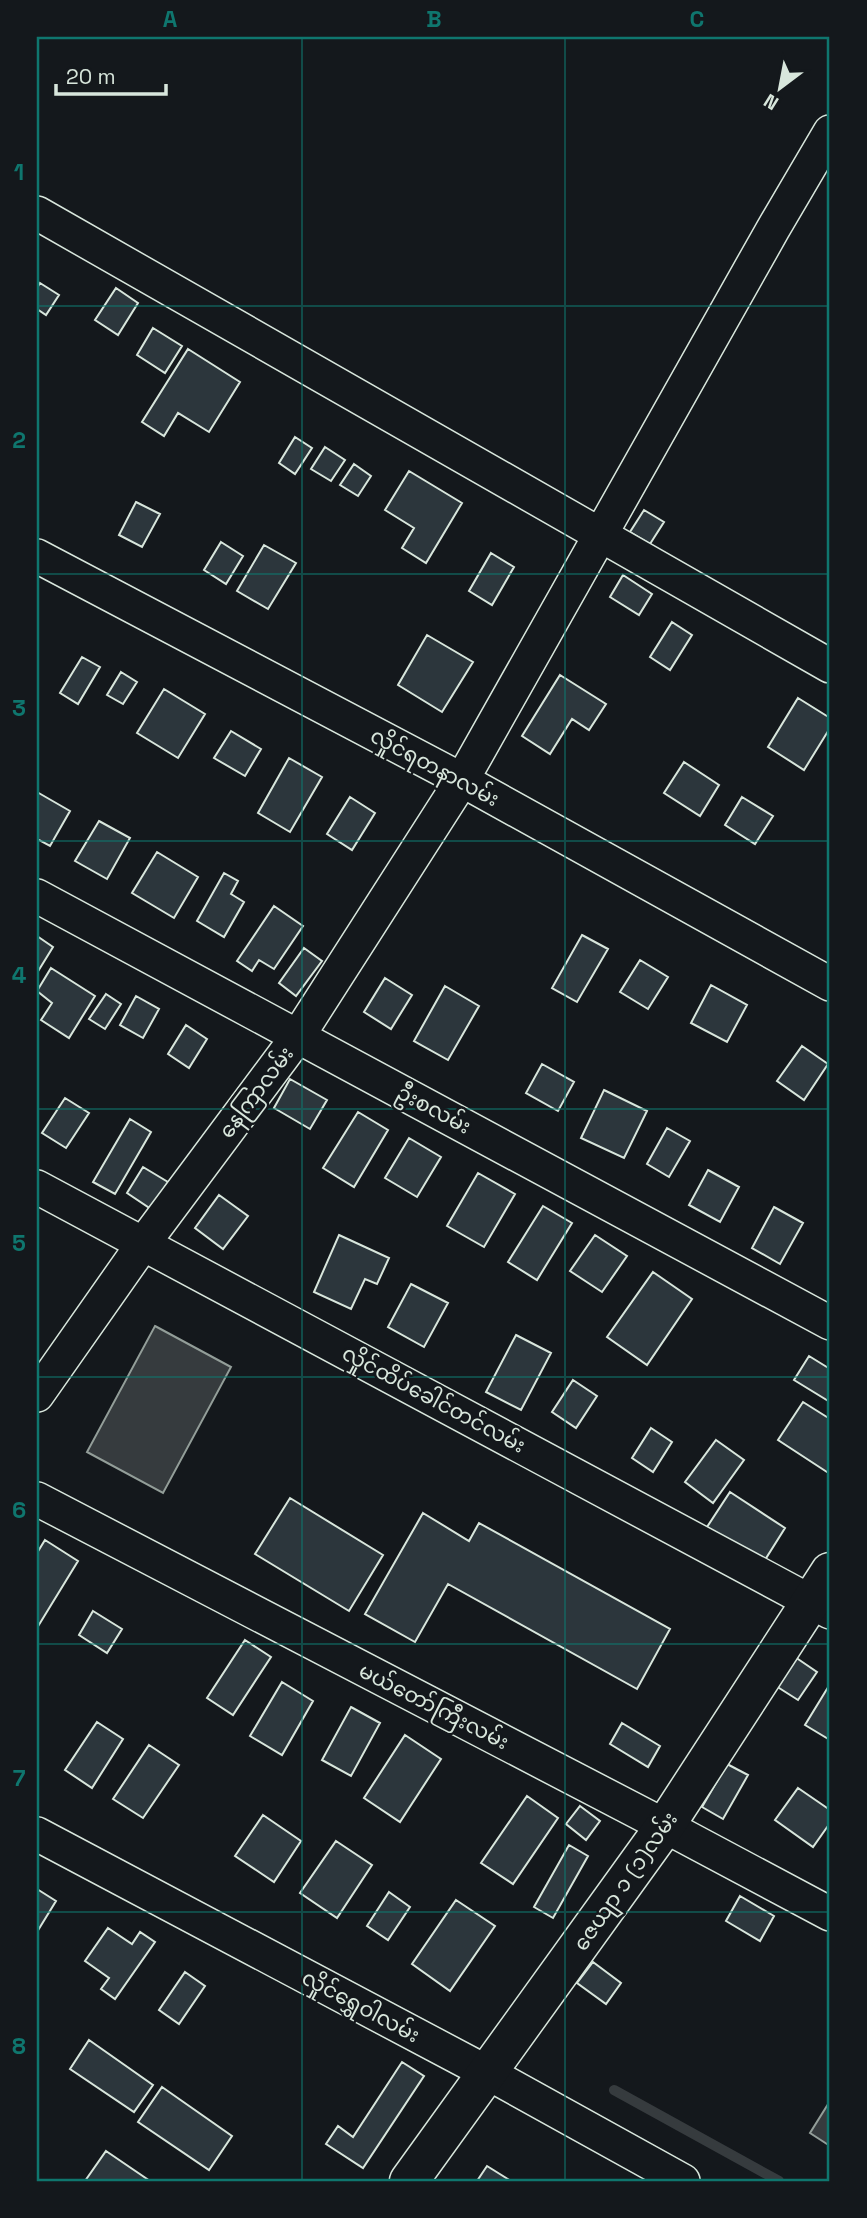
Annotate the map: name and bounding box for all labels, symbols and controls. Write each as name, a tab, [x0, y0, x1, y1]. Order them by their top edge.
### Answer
text: A	[163, 4, 178, 34]
text: B	[426, 4, 442, 34]
text: C	[690, 4, 704, 34]
scale bar	[56, 52, 166, 96]
north arrow	[744, 52, 814, 122]
text: 20 m	[66, 63, 116, 90]
text: N	[759, 88, 783, 116]
text: 1	[14, 157, 24, 187]
text: 2	[12, 425, 26, 455]
text: 3	[12, 693, 26, 723]
street label: လှိုင်ရတနာလမ်း	[364, 720, 505, 816]
text: 4	[12, 960, 27, 990]
street label: နေကြာလမ်း	[211, 1040, 302, 1146]
street label: ဦးစလမ်း	[390, 1076, 477, 1143]
text: 5	[12, 1228, 26, 1258]
street label: လှိုင်ထိပ်ခေါင်တင်လမ်း	[336, 1337, 531, 1462]
text: 6	[12, 1495, 26, 1525]
street label: မယ်တော်ကြီးလမ်း	[353, 1655, 514, 1759]
text: 7	[13, 1763, 26, 1793]
street label: ဇေယျာ ၁ (၁)လမ်း	[565, 1805, 687, 1959]
street label: လှိုင်ရွှေဝါလမ်း	[296, 1962, 426, 2052]
text: 8	[12, 2031, 26, 2061]

